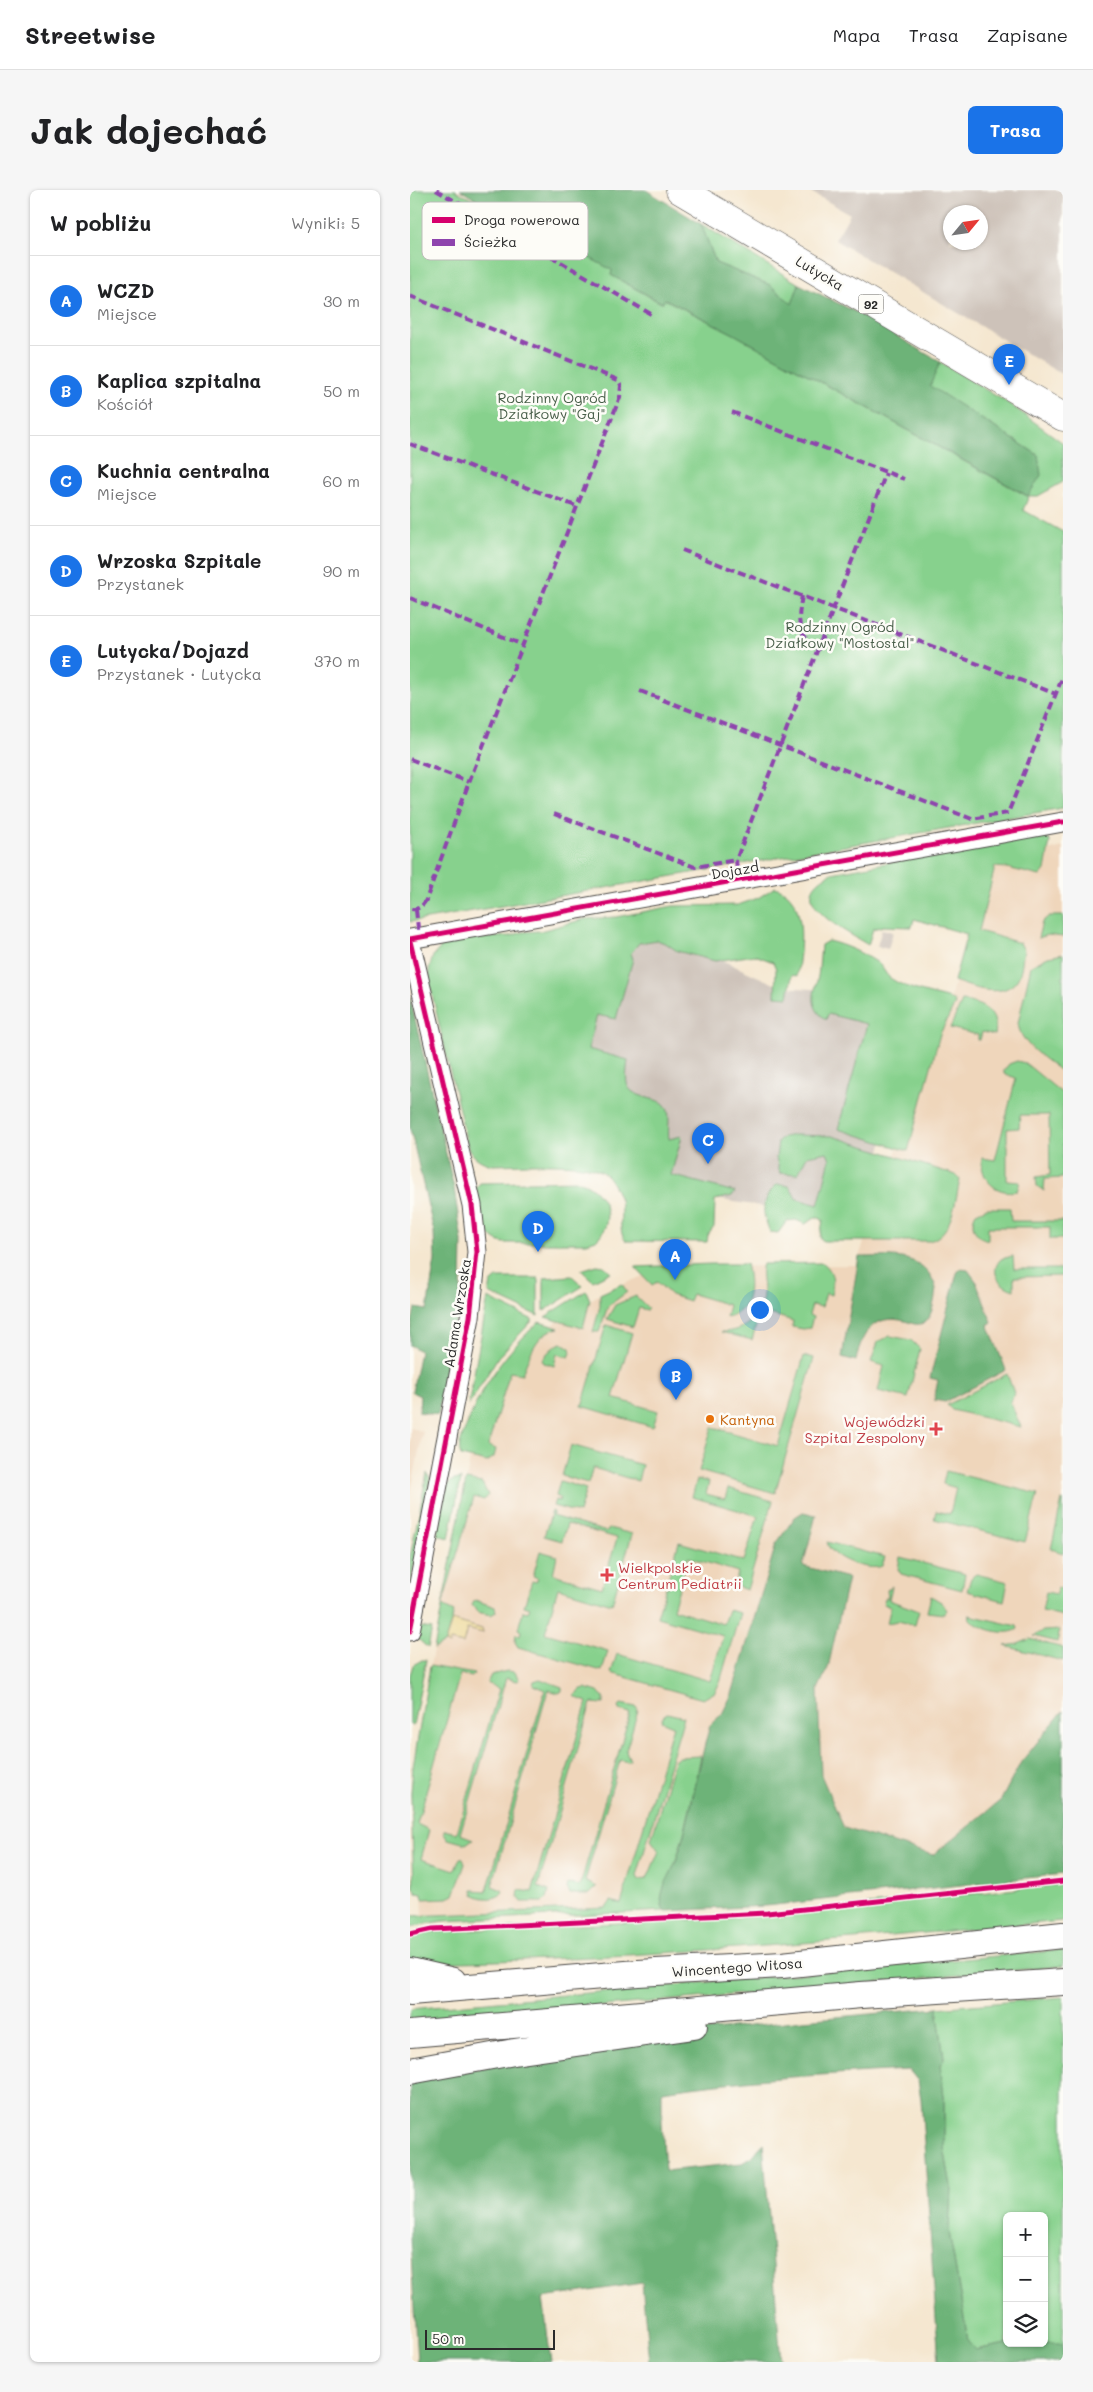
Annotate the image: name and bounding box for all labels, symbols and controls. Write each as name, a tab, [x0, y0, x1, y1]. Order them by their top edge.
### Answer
text: Streetwise	[25, 19, 155, 50]
text: Mapa	[833, 23, 881, 47]
text: Trasa	[909, 23, 959, 47]
text: Zapisane	[987, 23, 1068, 47]
button: Trasa	[968, 106, 1063, 154]
text: Jak dojechać	[30, 107, 267, 153]
legend	[422, 202, 588, 260]
north arrow	[943, 205, 988, 250]
text: W pobliżu	[50, 209, 151, 236]
text: Droga rowerowa	[464, 210, 580, 229]
text: Wyniki: 5	[291, 212, 360, 233]
text: Ścieżka	[464, 232, 517, 251]
street label: Lutycka	[792, 251, 848, 295]
text: WCZD	[97, 278, 154, 303]
text: A	[60, 290, 72, 311]
text: 30 m	[323, 290, 360, 311]
road number: 92	[858, 295, 884, 314]
text: Miejsce	[97, 303, 157, 324]
pin: E	[993, 344, 1025, 385]
text: Kaplica szpitalna	[97, 368, 261, 393]
text: B	[61, 380, 71, 401]
text: 50 m	[323, 380, 360, 401]
park label: Rodzinny Ogród Działkowy "Gaj"	[498, 388, 607, 423]
text: Kościół	[97, 393, 153, 414]
text: Kuchnia centralna	[97, 458, 270, 483]
text: C	[60, 470, 72, 491]
text: 60 m	[323, 470, 360, 491]
text: Miejsce	[97, 483, 157, 504]
text: Wrzoska Szpitale	[97, 548, 261, 573]
text: D	[60, 560, 72, 581]
text: 90 m	[323, 560, 360, 581]
text: Przystanek	[97, 573, 184, 594]
park label: Rodzinny Ogród Działkowy "Mostostal"	[766, 617, 914, 652]
text: Lutycka/Dojazd	[97, 638, 249, 663]
text: E	[61, 650, 71, 671]
text: 370 m	[314, 650, 360, 671]
text: Przystanek · Lutycka	[97, 663, 262, 684]
street label: Dojazd	[710, 856, 760, 884]
pin: C	[692, 1123, 724, 1164]
pin: D	[522, 1211, 554, 1252]
pin: A	[659, 1239, 691, 1280]
street label: Adama Wrzoska	[439, 1257, 475, 1369]
your location	[747, 1297, 773, 1323]
pin: B	[660, 1359, 692, 1400]
place label: Kantyna	[720, 1410, 775, 1429]
place label: Wojewódzki Szpital Zespolony	[805, 1412, 925, 1447]
marker: Kantyna	[704, 1413, 716, 1425]
marker: Wojewódzki Szpital Zespolony	[929, 1422, 943, 1436]
place label: Wielkpolskie Centrum Pediatrii	[618, 1558, 742, 1593]
marker: Wielkpolskie Centrum Pediatrii	[600, 1568, 614, 1582]
street label: Wincentego Witosa	[671, 1953, 803, 1981]
map controls	[1003, 2212, 1048, 2347]
button: +	[1003, 2212, 1048, 2257]
button: −	[1003, 2257, 1048, 2302]
button: layers	[1003, 2302, 1048, 2347]
scale bar	[425, 2327, 555, 2350]
text: 50 m	[432, 2329, 464, 2348]

